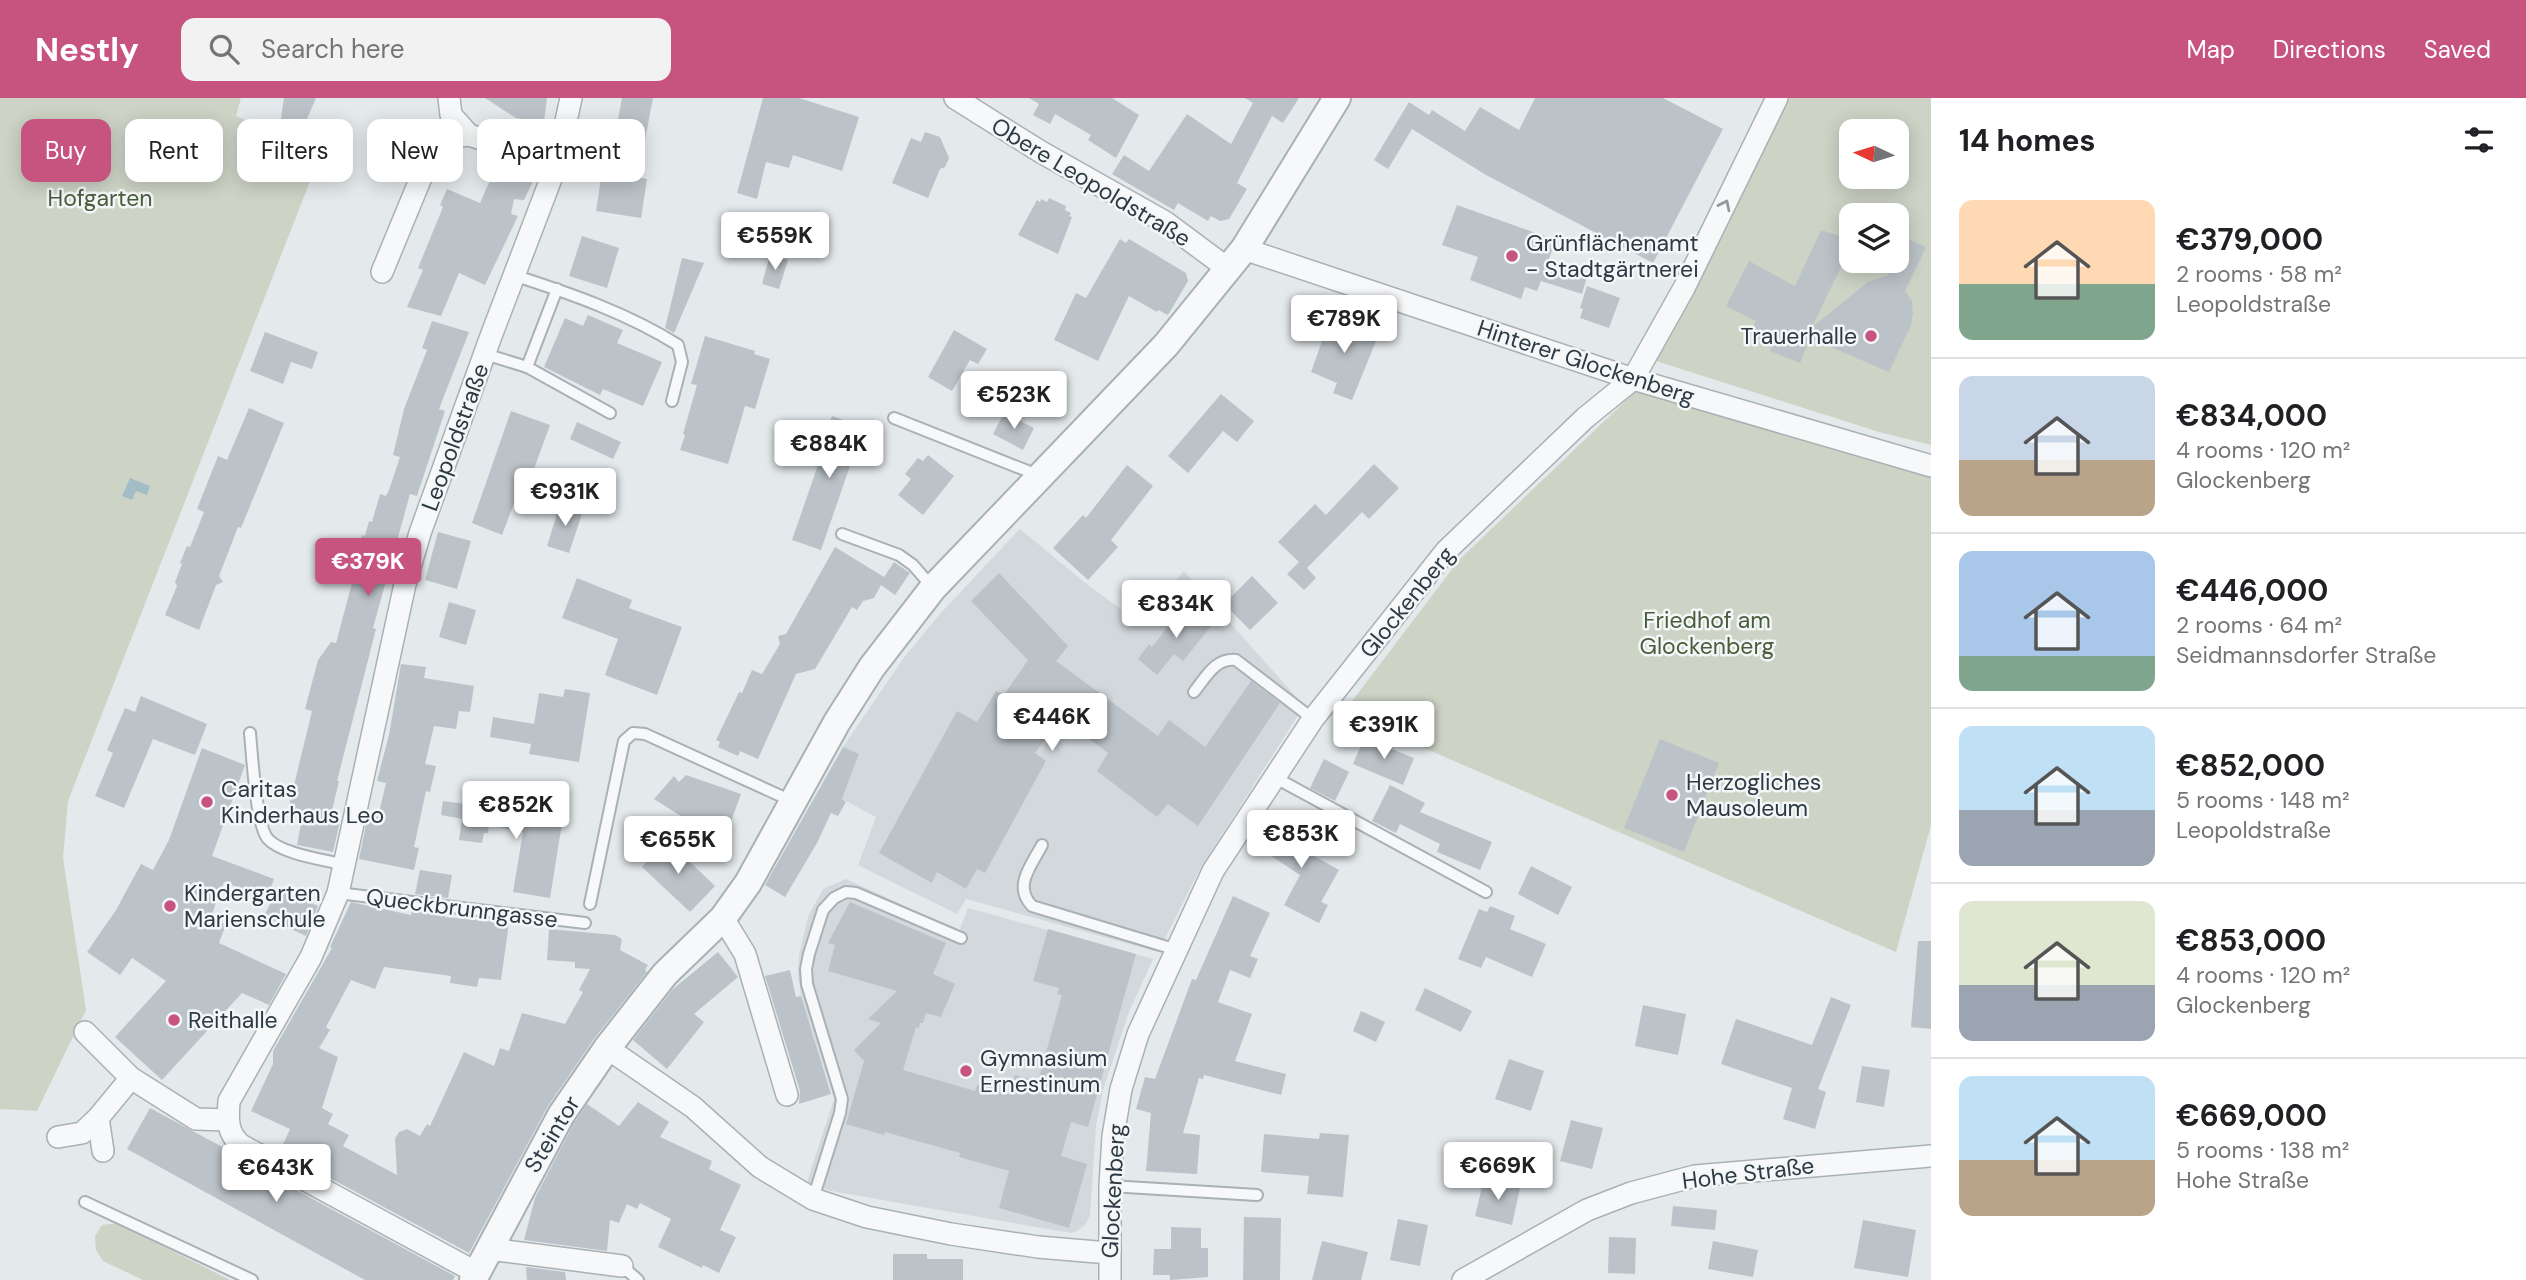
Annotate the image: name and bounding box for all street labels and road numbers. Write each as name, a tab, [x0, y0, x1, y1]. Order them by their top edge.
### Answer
street label: Obere Leopoldstraße	[986, 111, 1196, 253]
street label: Hinterer Glockenberg	[1474, 313, 1699, 411]
street label: Leopoldstraße	[414, 359, 496, 515]
street label: Glockenberg	[1353, 540, 1461, 664]
street label: Queckbrunngasse	[364, 881, 560, 935]
street label: Steintor	[517, 1090, 587, 1178]
street label: Glockenberg	[1094, 1123, 1132, 1259]
street label: Hohe Straße	[1680, 1150, 1816, 1196]

